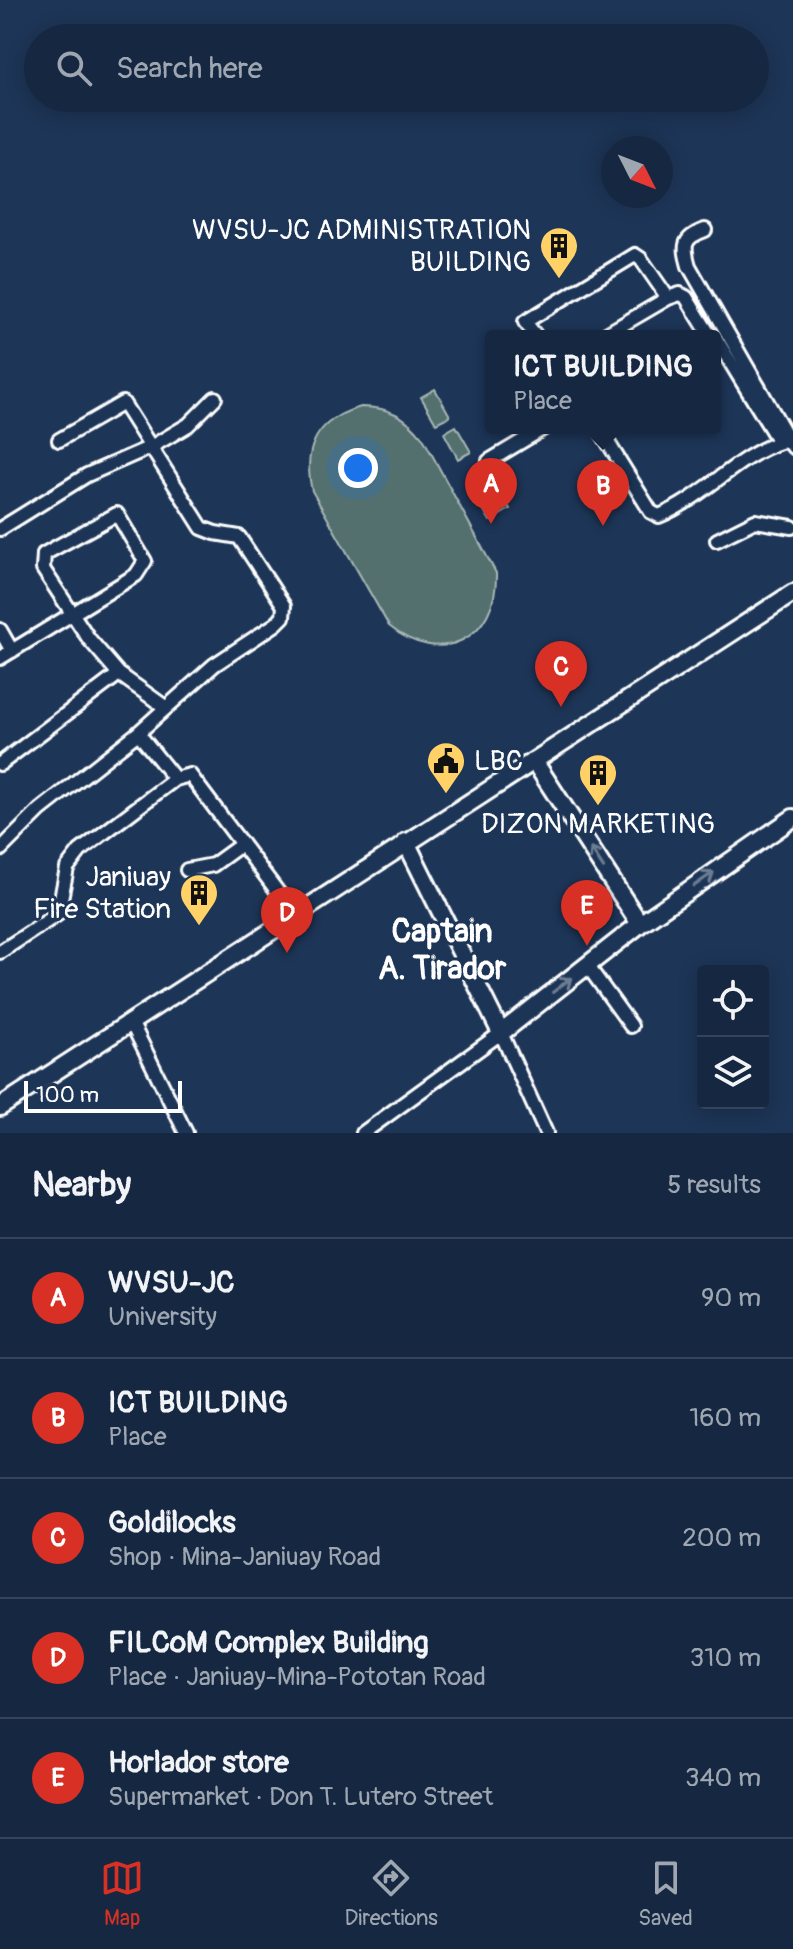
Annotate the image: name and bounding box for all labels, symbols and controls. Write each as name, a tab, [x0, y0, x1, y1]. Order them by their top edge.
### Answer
search box	[24, 24, 769, 112]
icon: search	[52, 46, 96, 90]
text: Search here	[116, 50, 263, 87]
north arrow	[601, 136, 673, 208]
place label: WVSU-JC ADMINISTRATION BUILDING	[192, 213, 531, 280]
building icon: WVSU-JC ADMINISTRATION BUILDING	[538, 225, 580, 280]
popup	[485, 330, 721, 434]
text: ICT BUILDING	[513, 348, 693, 385]
text: Place	[513, 385, 572, 417]
your location	[338, 448, 378, 488]
pin: A	[465, 458, 517, 524]
pin: B	[577, 460, 629, 526]
pin: C	[535, 641, 587, 707]
public building icon: LBC	[425, 740, 467, 795]
place label: LBC	[474, 744, 523, 779]
building icon: DIZON MARKETING	[577, 752, 619, 807]
place label: DIZON MARKETING	[481, 807, 715, 842]
one-way arrow	[589, 848, 606, 870]
place label: Janiuay Fire Station	[33, 860, 171, 927]
one-way arrow	[692, 871, 714, 888]
building icon: Janiuay Fire Station	[178, 872, 220, 927]
pin: E	[561, 880, 613, 946]
pin: D	[261, 887, 313, 953]
district label: Captain A. Tirador	[378, 912, 507, 989]
map controls	[697, 965, 769, 1109]
button: locate	[697, 965, 769, 1037]
one-way arrow	[551, 976, 572, 994]
button: layers	[697, 1037, 769, 1109]
scale bar	[24, 1077, 182, 1113]
text: 100 m	[36, 1081, 99, 1109]
text: Nearby	[32, 1164, 131, 1207]
text: 5 results	[667, 1169, 761, 1201]
text: WVSU-JC	[108, 1264, 235, 1301]
text: A	[50, 1282, 66, 1314]
text: 90 m	[701, 1282, 761, 1314]
text: University	[108, 1301, 217, 1333]
text: ICT BUILDING	[108, 1384, 288, 1421]
text: B	[51, 1402, 65, 1434]
text: 160 m	[689, 1402, 761, 1434]
text: Place	[108, 1421, 167, 1453]
text: Goldilocks	[108, 1504, 236, 1541]
text: C	[50, 1522, 66, 1554]
text: 200 m	[682, 1522, 761, 1554]
text: Shop · Mina-Janiuay Road	[108, 1541, 381, 1573]
text: FILCoM Complex Building	[108, 1624, 429, 1661]
text: D	[50, 1642, 66, 1674]
text: 310 m	[690, 1642, 761, 1674]
text: Place · Janiuay-Mina-Pototan Road	[108, 1661, 486, 1693]
text: Horlador store	[108, 1744, 289, 1781]
text: E	[51, 1762, 65, 1794]
text: 340 m	[685, 1762, 761, 1794]
text: Supermarket · Don T. Lutero Street	[108, 1781, 493, 1813]
tab: Map	[100, 1856, 144, 1932]
tab: Directions	[345, 1856, 438, 1932]
tab: Saved	[638, 1856, 693, 1932]

